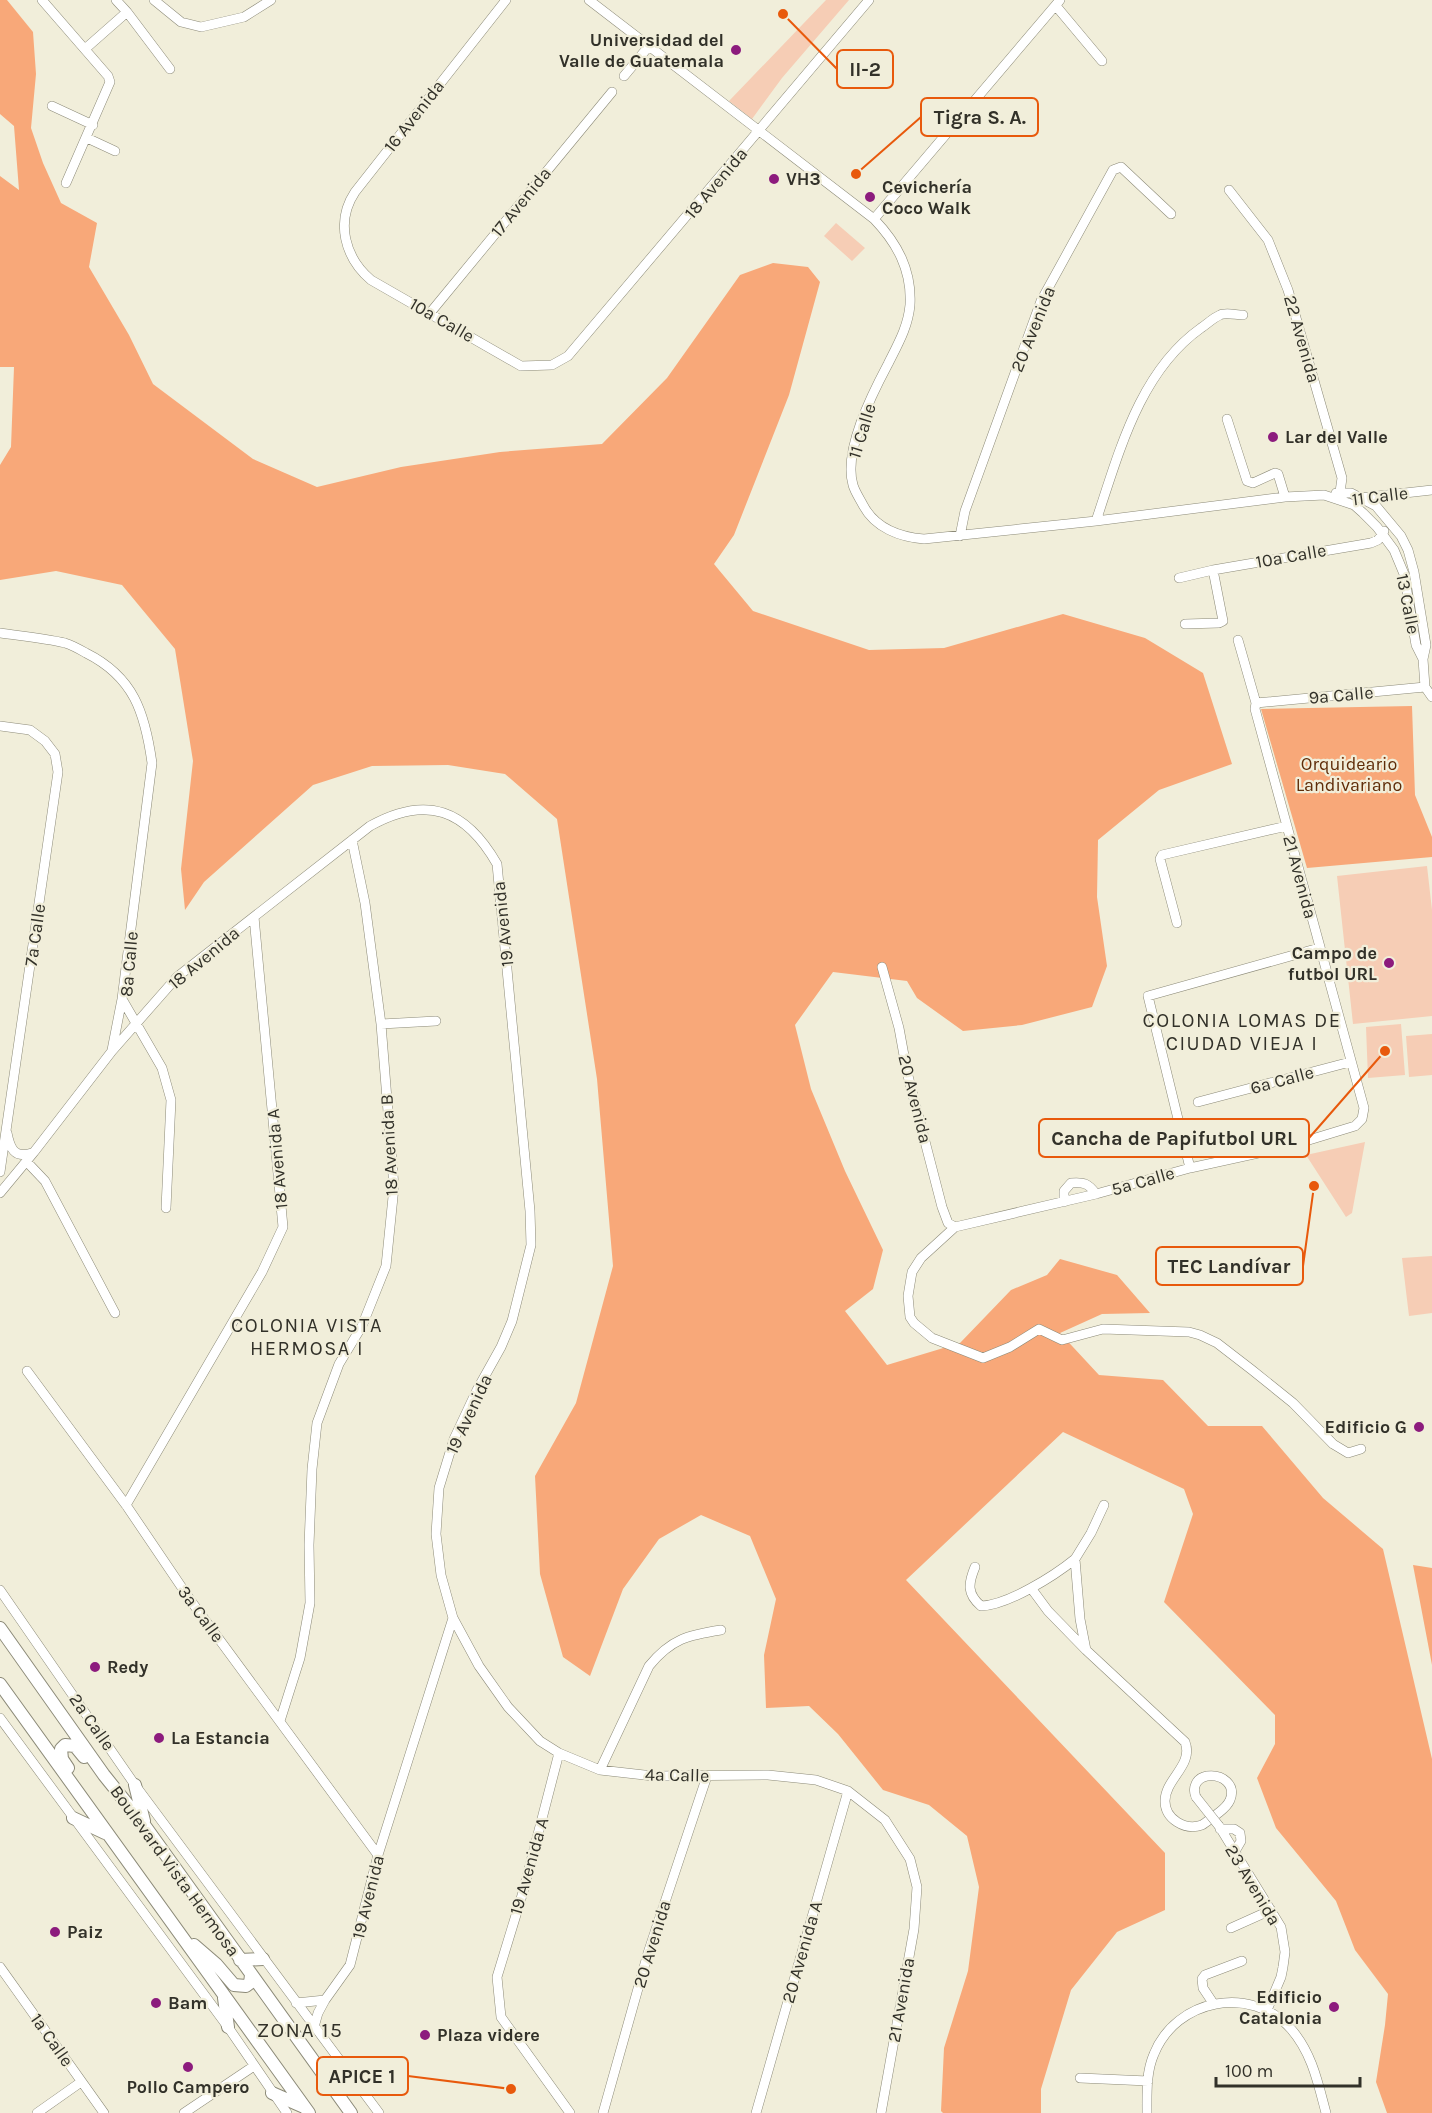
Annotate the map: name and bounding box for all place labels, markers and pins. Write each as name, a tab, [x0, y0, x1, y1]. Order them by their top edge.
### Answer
place label: Universidad del Valle de Guatemala	[559, 29, 724, 72]
marker: Universidad del Valle de Guatemala	[729, 43, 743, 57]
callout: II-2	[837, 50, 893, 88]
callout: Tigra S. A.	[921, 98, 1038, 136]
place label: VH3	[786, 168, 821, 190]
marker: VH3	[767, 172, 781, 186]
place label: Cevichería Coco Walk	[882, 176, 972, 219]
marker: Cevichería Coco Walk	[863, 190, 877, 204]
place label: Lar del Valle	[1285, 426, 1388, 448]
marker: Lar del Valle	[1266, 430, 1280, 444]
place label: Campo de futbol URL	[1288, 942, 1377, 985]
marker: Campo de futbol URL	[1382, 956, 1396, 970]
callout: Cancha de Papifutbol URL	[1039, 1119, 1309, 1157]
callout: TEC Landívar	[1156, 1247, 1303, 1285]
place label: Edificio G	[1325, 1416, 1407, 1438]
marker: Edificio G	[1412, 1420, 1426, 1434]
place label: Redy	[107, 1656, 148, 1678]
marker: Redy	[88, 1660, 102, 1674]
place label: La Estancia	[171, 1727, 270, 1749]
marker: La Estancia	[152, 1731, 166, 1745]
place label: Paiz	[67, 1921, 103, 1943]
marker: Paiz	[48, 1925, 62, 1939]
place label: Edificio Catalonia	[1239, 1986, 1322, 2029]
place label: Bam	[168, 1992, 207, 2014]
marker: Bam	[149, 1996, 163, 2010]
marker: Edificio Catalonia	[1327, 2000, 1341, 2014]
place label: Plaza videre	[437, 2024, 540, 2046]
marker: Plaza videre	[418, 2028, 432, 2042]
callout: APICE 1	[317, 2057, 408, 2095]
marker: Pollo Campero	[181, 2060, 195, 2074]
place label: Pollo Campero	[126, 2076, 250, 2098]

